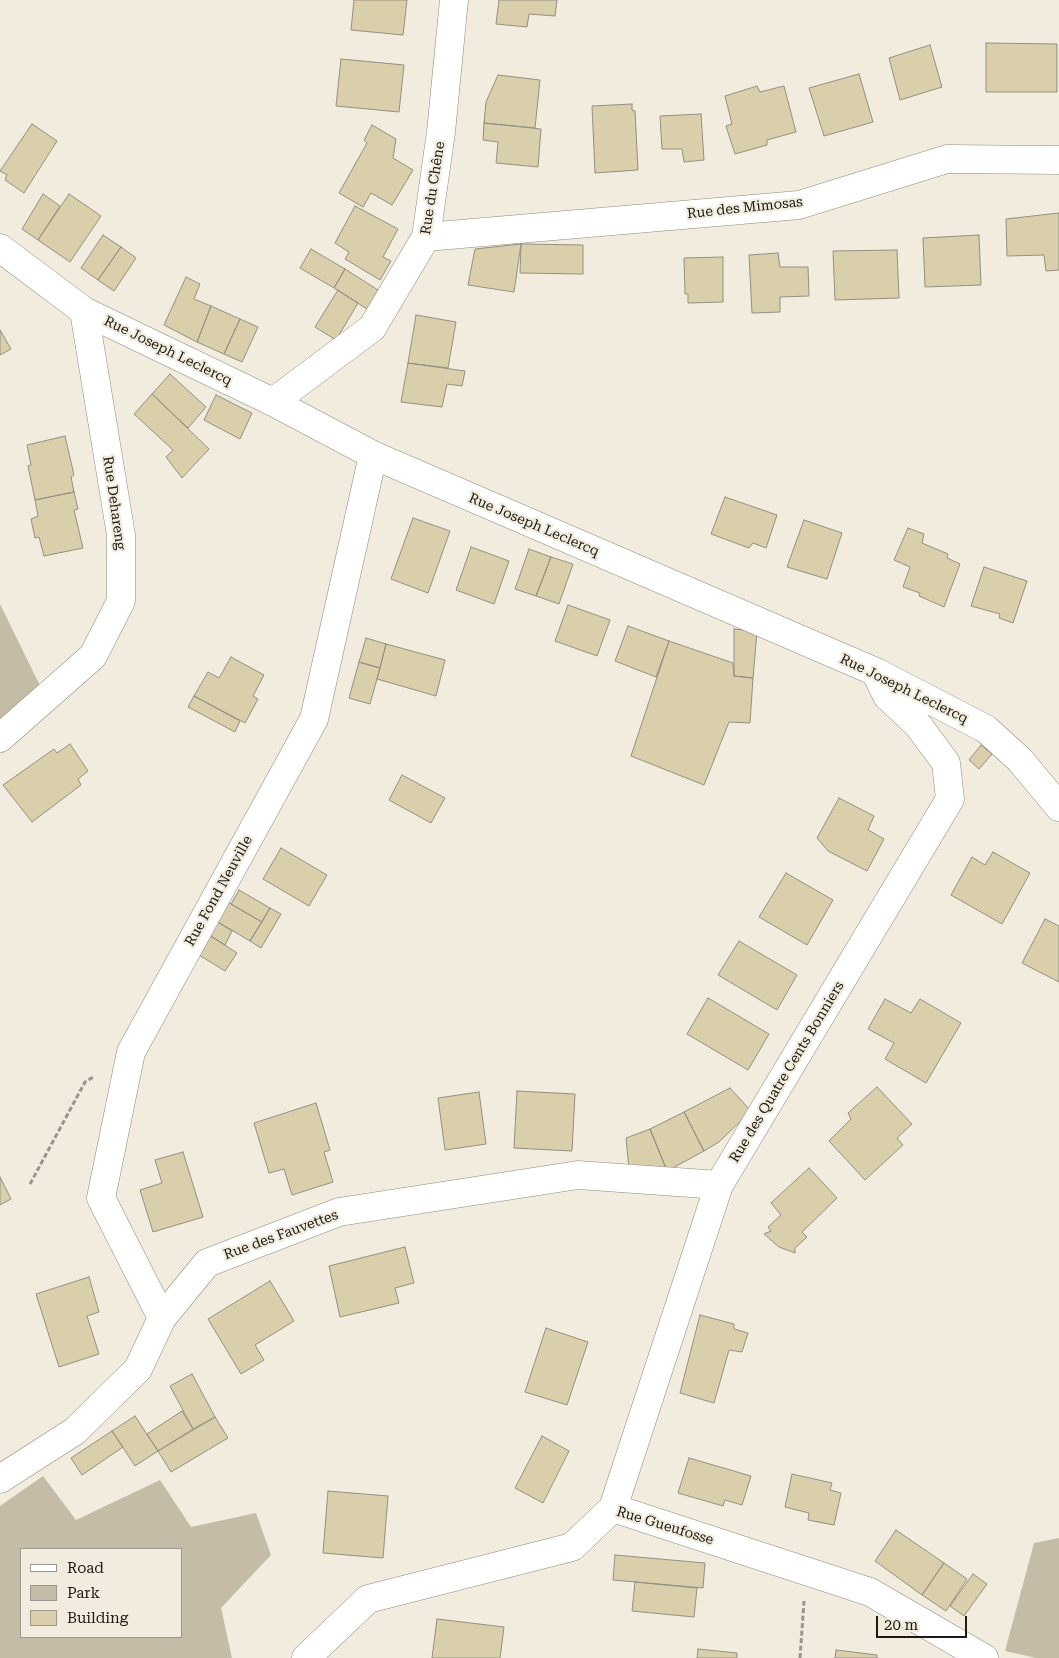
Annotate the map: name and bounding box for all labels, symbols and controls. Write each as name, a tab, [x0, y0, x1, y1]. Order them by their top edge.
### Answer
street label: Rue du Chêne	[417, 140, 449, 236]
street label: Rue des Mimosas	[686, 194, 804, 222]
street label: Rue Joseph Leclercq	[101, 313, 235, 389]
street label: Rue Dehareng	[99, 455, 129, 551]
street label: Rue Joseph Leclercq	[466, 490, 602, 560]
street label: Rue Joseph Leclercq	[837, 651, 971, 727]
street label: Rue Fond Neuville	[182, 833, 256, 949]
street label: Rue des Quatre Cents Bonniers	[726, 978, 848, 1166]
street label: Rue des Fauvettes	[222, 1206, 340, 1264]
street label: Rue Gueufosse	[614, 1503, 716, 1549]
legend	[20, 1548, 182, 1638]
text: Road	[67, 1559, 104, 1577]
text: Park	[67, 1584, 100, 1602]
scale bar	[879, 1606, 970, 1638]
text: Building	[67, 1609, 128, 1627]
text: 20 m	[884, 1616, 918, 1634]

